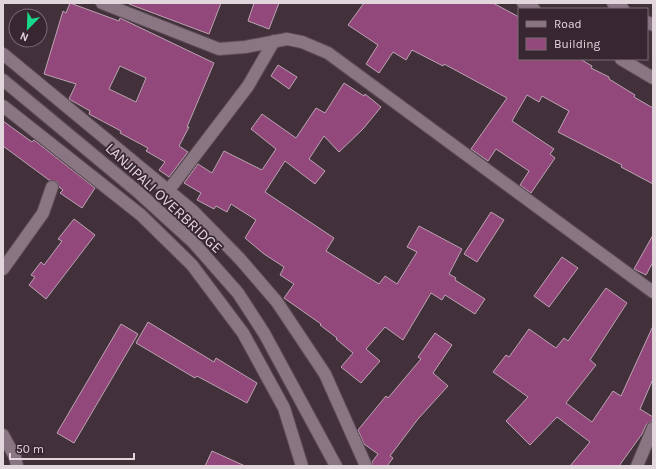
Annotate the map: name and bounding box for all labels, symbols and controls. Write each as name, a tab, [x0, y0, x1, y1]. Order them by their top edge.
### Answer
north arrow	[8, 8, 48, 48]
legend	[518, 8, 648, 60]
text: Road	[554, 17, 582, 31]
text: N	[18, 29, 30, 44]
text: Building	[554, 37, 601, 51]
street label: LANJIPALI OVERBRIDGE	[102, 139, 226, 257]
scale bar	[10, 435, 134, 461]
text: 50 m	[16, 442, 44, 456]

